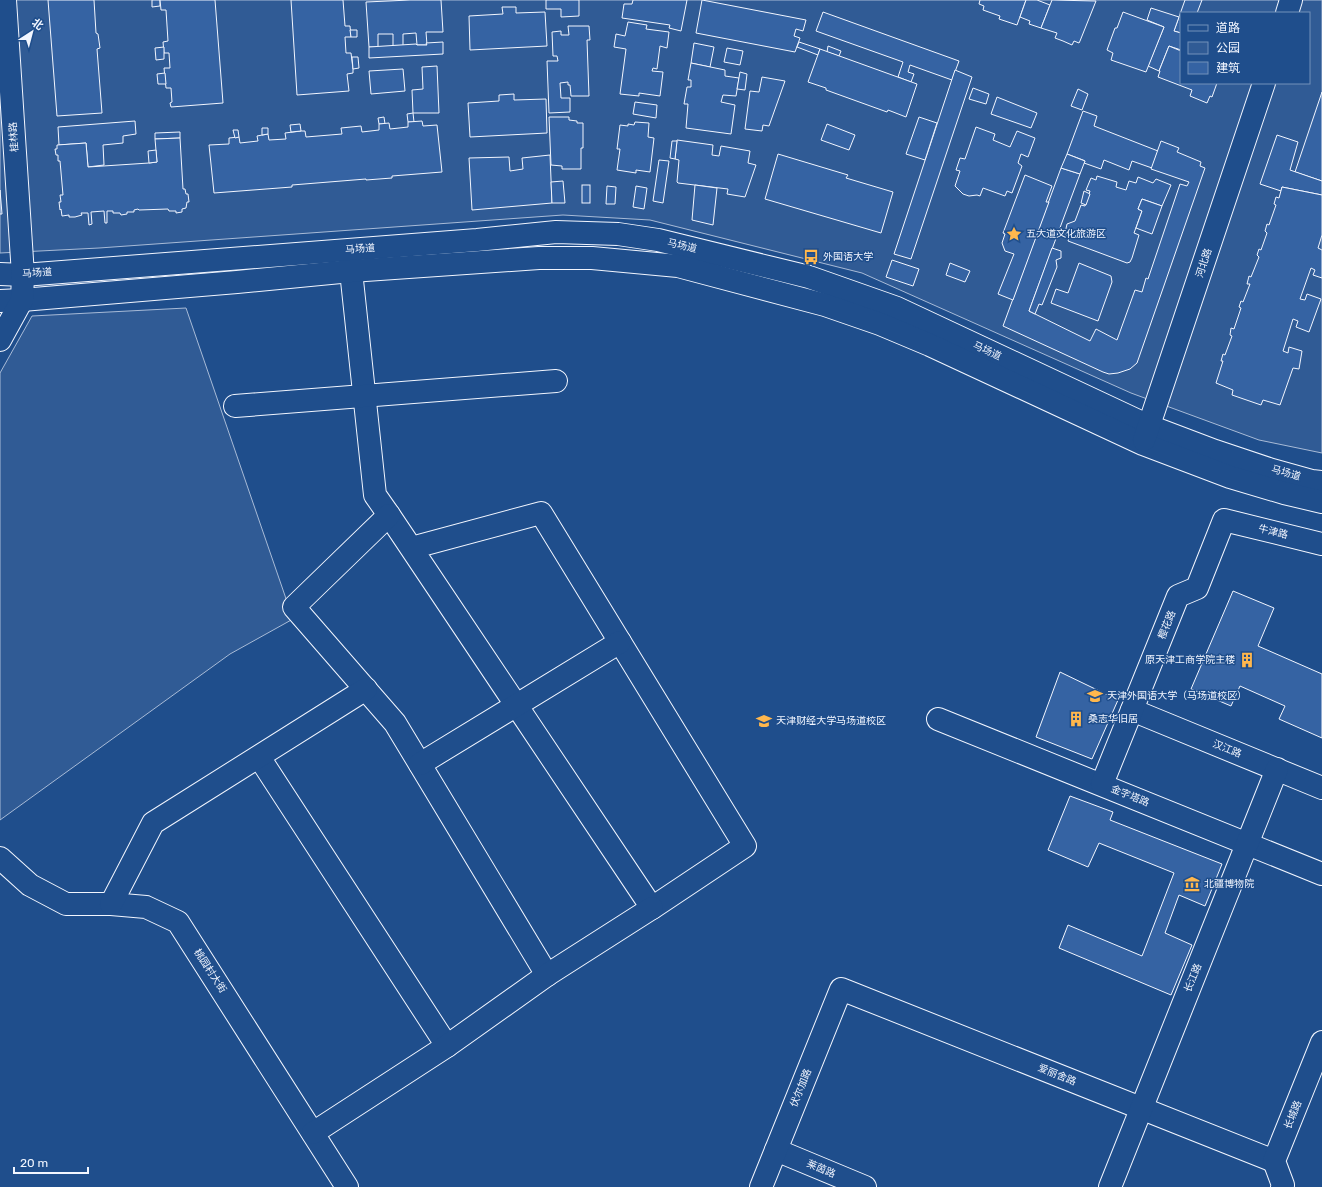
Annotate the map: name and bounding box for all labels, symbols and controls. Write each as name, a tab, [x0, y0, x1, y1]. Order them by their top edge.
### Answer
north arrow	[12, 12, 52, 52]
legend	[1180, 12, 1310, 84]
text: 北	[29, 16, 46, 33]
text: 道路	[1216, 21, 1240, 35]
text: 公园	[1216, 41, 1240, 55]
text: 建筑	[1216, 61, 1240, 75]
street label: 桂林路	[7, 122, 21, 152]
place icon: 五大道文化旅游区	[1005, 225, 1023, 243]
place label: 五大道文化旅游区	[1026, 228, 1106, 240]
street label: 马场道	[666, 237, 698, 255]
street label: 马场道	[345, 242, 375, 256]
street label: 河北路	[1194, 247, 1214, 279]
bus stop icon: 外国语大学	[802, 248, 820, 266]
place label: 外国语大学	[823, 251, 873, 263]
street label: 马场道	[22, 266, 52, 280]
street label: 马场道	[971, 339, 1003, 363]
street label: 马场道	[1270, 463, 1302, 483]
street label: 牛津路	[1257, 523, 1289, 541]
street label: 樱花路	[1156, 609, 1178, 641]
building icon: 原天津工商学院主楼	[1238, 651, 1256, 669]
place label: 原天津工商学院主楼	[1145, 654, 1235, 666]
school or university icon: 天津外国语大学（马场道校区）	[1086, 687, 1104, 705]
place label: 天津外国语大学（马场道校区）	[1107, 690, 1247, 702]
building icon: 桑志华旧居	[1067, 710, 1085, 728]
school or university icon: 天津财经大学马场道校区	[755, 712, 773, 730]
place label: 桑志华旧居	[1088, 713, 1138, 725]
place label: 天津财经大学马场道校区	[776, 715, 886, 727]
street label: 汉江路	[1211, 738, 1243, 760]
street label: 金字塔路	[1109, 783, 1151, 809]
museum icon: 北疆博物院	[1183, 875, 1201, 893]
place label: 北疆博物院	[1204, 878, 1254, 890]
street label: 桃园村大街	[191, 947, 229, 995]
street label: 长江路	[1182, 962, 1204, 994]
street label: 爱丽舍路	[1036, 1062, 1078, 1088]
street label: 伏尔加路	[788, 1067, 814, 1109]
street label: 长城路	[1282, 1099, 1304, 1131]
scale bar	[14, 1149, 88, 1175]
text: 20 m	[20, 1156, 48, 1170]
street label: 莱茵路	[805, 1158, 837, 1180]

